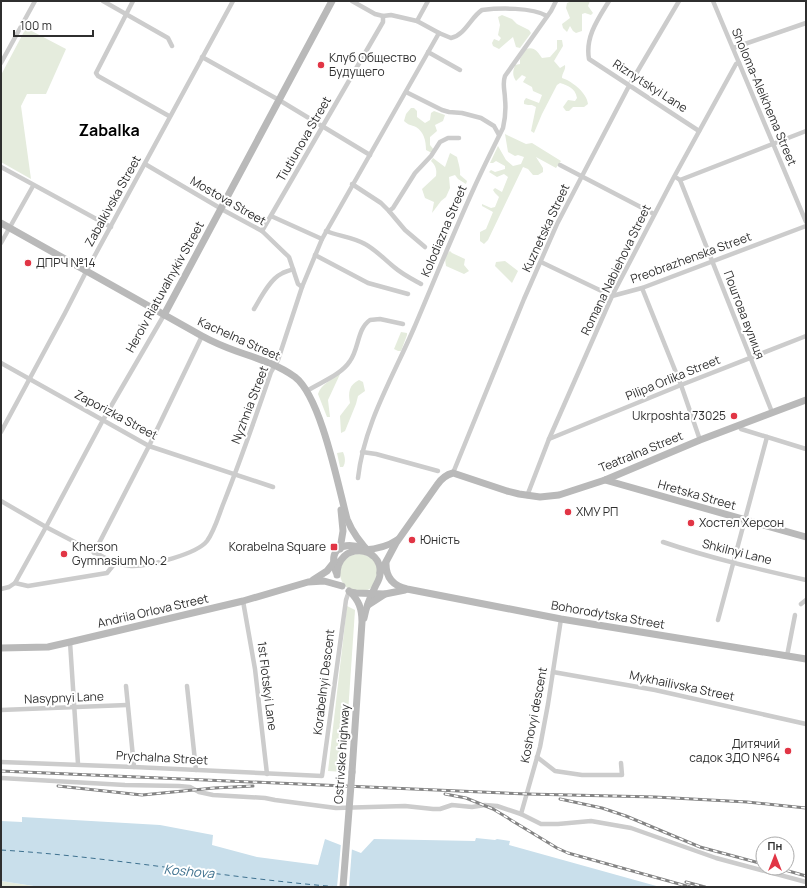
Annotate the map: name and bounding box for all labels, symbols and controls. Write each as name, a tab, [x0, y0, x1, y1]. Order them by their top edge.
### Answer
scale bar	[14, 12, 93, 38]
text: 100 m	[20, 17, 52, 34]
street label: Sholoma-Aleikhema Street	[728, 25, 801, 168]
place label: Клуб Общество Будущего	[329, 49, 416, 80]
street label: Riznytskyi Lane	[610, 55, 691, 116]
marker: Клуб Общество Будущего	[316, 60, 326, 70]
street label: Tiutiunova Street	[272, 93, 335, 184]
district label: Zabalka	[78, 119, 140, 141]
street label: Zabalkivska Street	[80, 152, 145, 249]
street label: Mostova Street	[187, 172, 269, 229]
street label: Kuznetska Street	[518, 181, 574, 275]
street label: Kolodiazna Street	[417, 182, 471, 279]
street label: Romana Nabiehova Street	[576, 201, 655, 338]
street label: Heroiv Riatuvalnykiv Street	[121, 218, 208, 355]
street label: Preobrazhenska Street	[628, 228, 754, 287]
place label: ДПРЧ №14	[36, 254, 96, 271]
marker: ДПРЧ №14	[23, 258, 33, 268]
street label: Поштова вулиця	[720, 268, 769, 361]
street label: Kachelna Street	[195, 313, 283, 364]
street label: Pilipa Orlika Street	[623, 351, 723, 404]
street label: Nyzhnia Street	[227, 363, 272, 446]
street label: Zaporizka Street	[72, 385, 161, 444]
place label: Ukrposhta 73025	[632, 407, 726, 424]
marker: Ukrposhta 73025	[729, 411, 739, 421]
street label: Teatralna Street	[596, 427, 686, 476]
street label: Hretska Street	[656, 475, 738, 514]
place label: ХМУ РП	[576, 503, 618, 520]
marker: ХМУ РП	[563, 507, 573, 517]
place label: Хостел Херсон	[699, 514, 784, 531]
marker: Хостел Херсон	[686, 518, 696, 528]
place label: Юність	[420, 531, 460, 548]
marker: Юність	[407, 535, 417, 545]
street label: Shkilnyi Lane	[700, 535, 774, 568]
place label: Kherson Gymnasium No. 2	[72, 538, 167, 569]
place label: Korabelna Square	[229, 538, 326, 555]
marker: Korabelna Square	[329, 542, 339, 552]
marker: Kherson Gymnasium No. 2	[59, 549, 69, 559]
street label: Andriia Orlova Street	[96, 589, 210, 632]
street label: Bohorodytska Street	[550, 596, 667, 633]
street label: Korabelnyi Descent	[309, 628, 338, 736]
street label: 1st Flotskyi Lane	[254, 640, 281, 731]
street label: Koshovyi descent	[516, 665, 551, 764]
street label: Mykhailivska Street	[628, 666, 736, 705]
street label: Nasypnyi Lane	[24, 688, 104, 707]
street label: Ostrivske highway	[330, 703, 354, 804]
place label: Дитячий садок ЗДО №64	[689, 735, 780, 766]
marker: Дитячий садок ЗДО №64	[783, 746, 793, 756]
street label: Prychalna Street	[116, 747, 209, 768]
north arrow	[755, 836, 795, 876]
text: Пн	[768, 838, 783, 853]
water label: Koshova	[163, 860, 216, 882]

